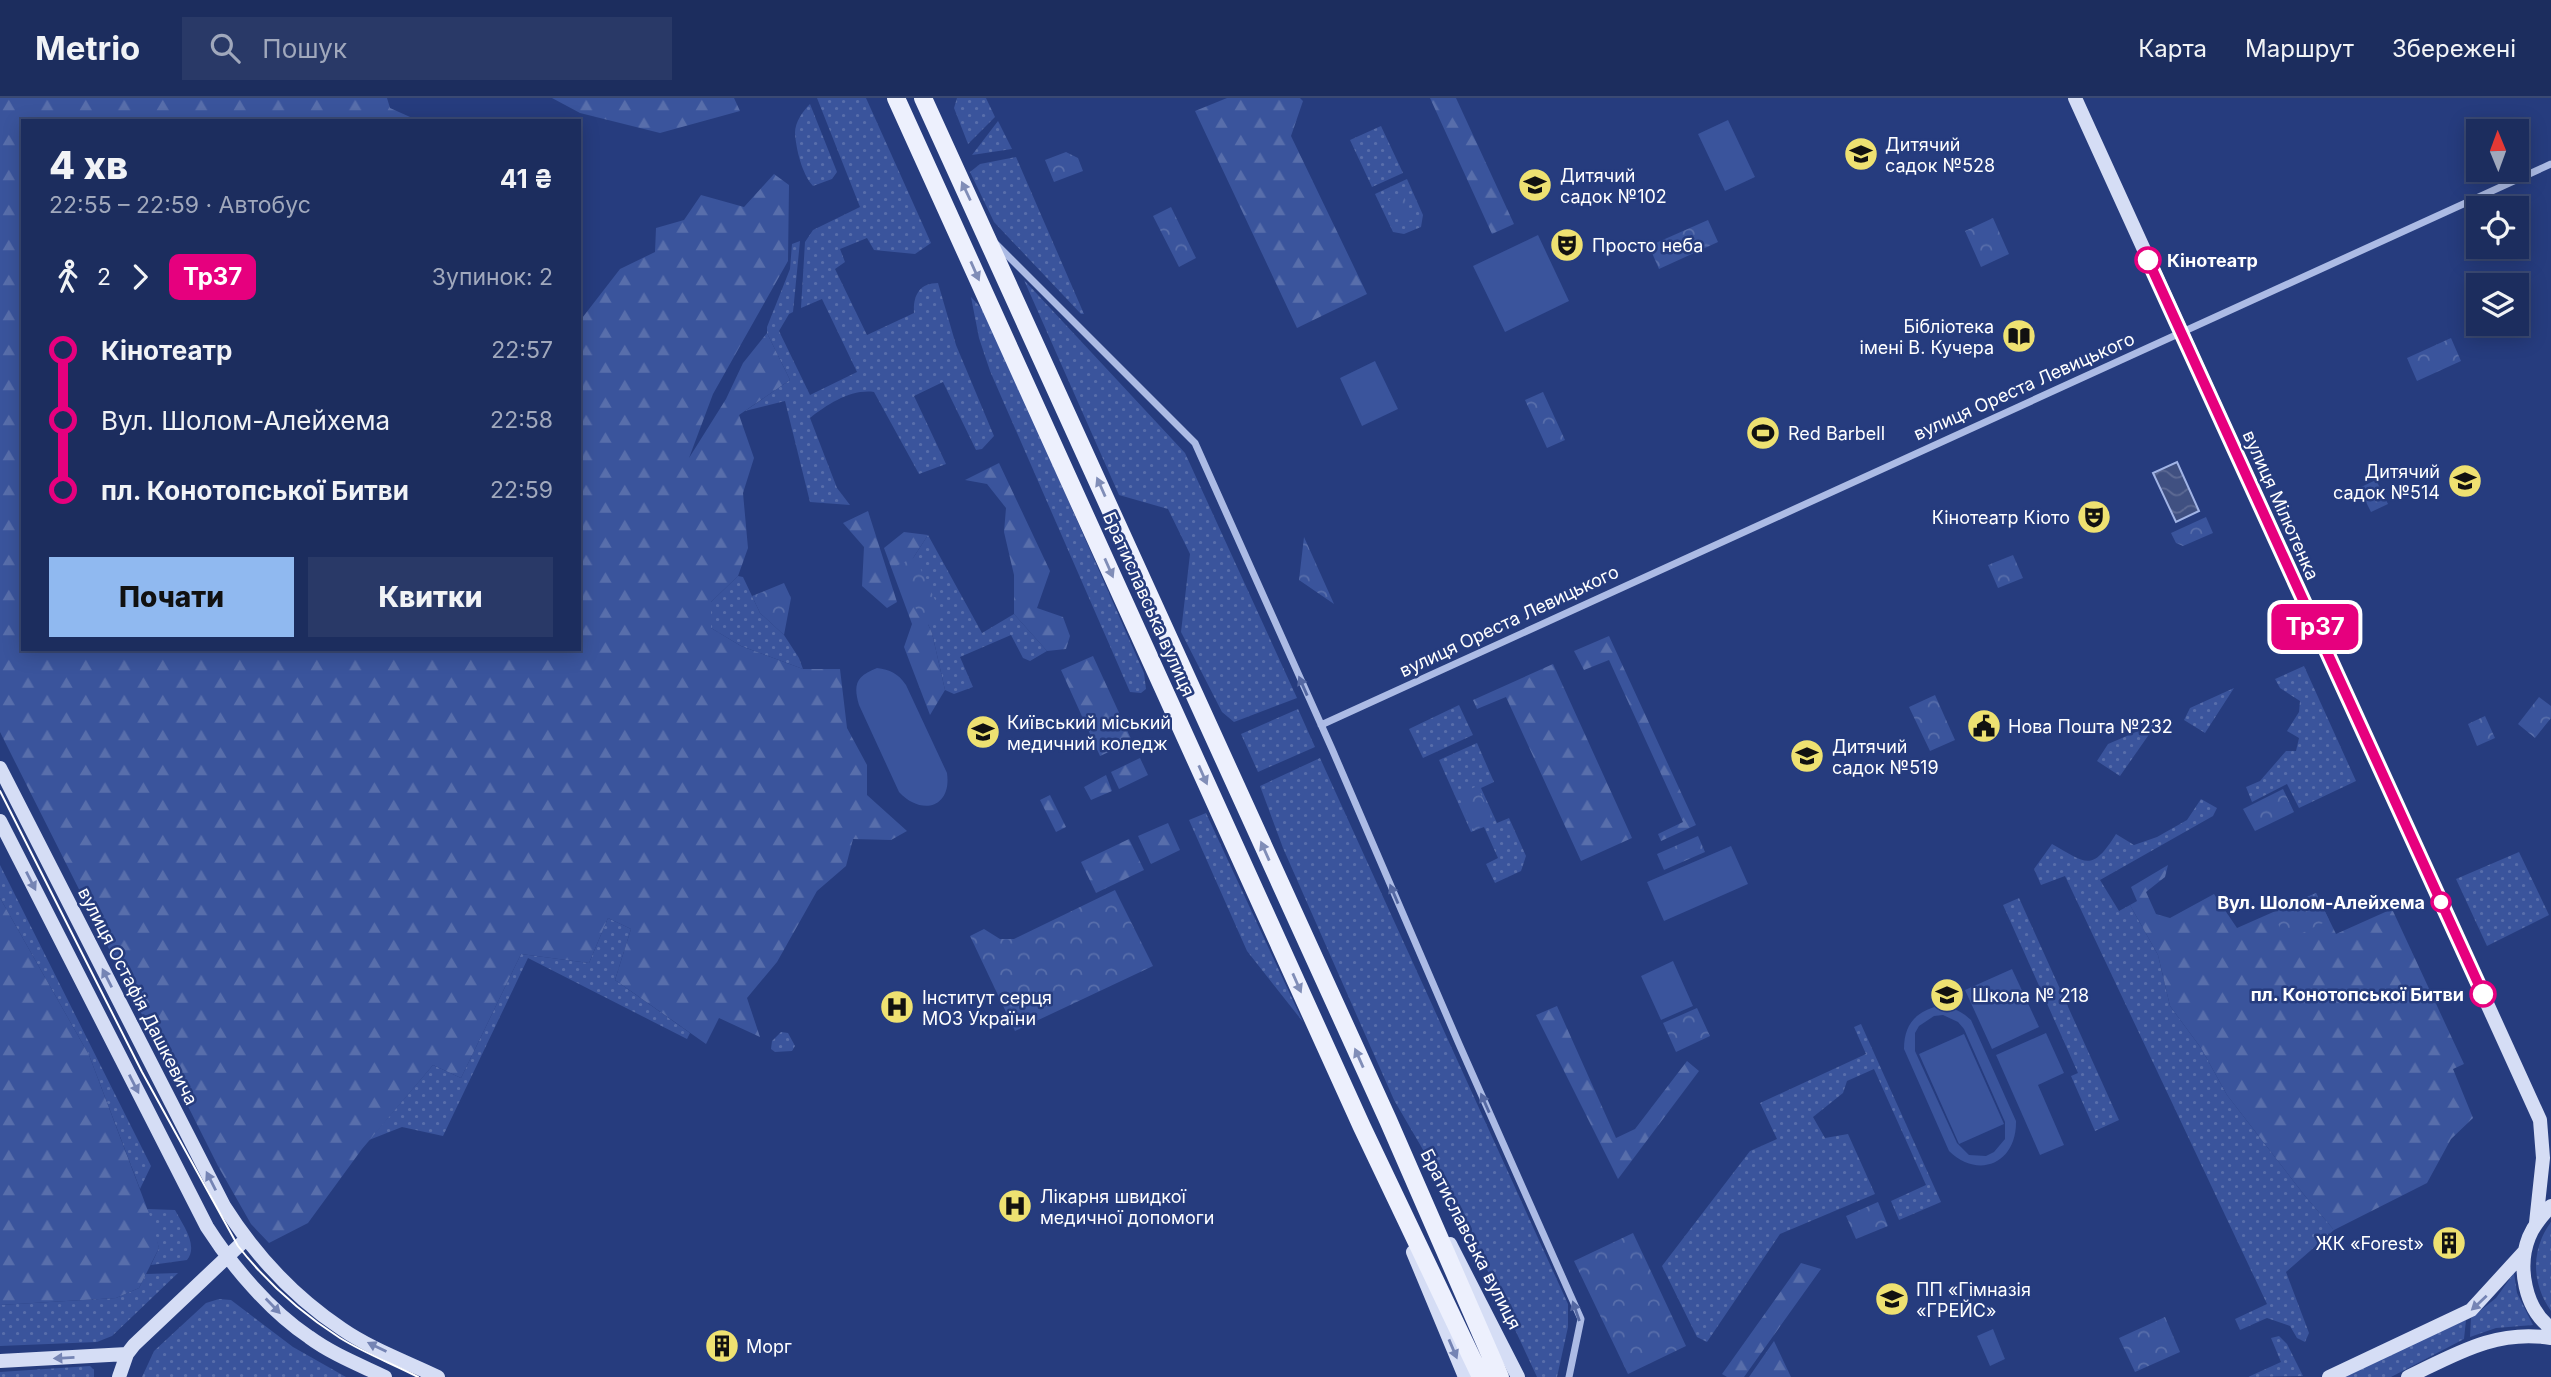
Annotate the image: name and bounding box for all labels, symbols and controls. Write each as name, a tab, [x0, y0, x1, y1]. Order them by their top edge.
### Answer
search box	[182, 17, 672, 80]
text: Metrio	[35, 28, 140, 68]
icon: search	[206, 29, 244, 67]
text: Пошук	[262, 33, 347, 64]
text: Карта	[2138, 34, 2207, 63]
text: Маршрут	[2245, 34, 2354, 63]
text: Збережені	[2392, 34, 2516, 63]
north arrow	[2466, 119, 2529, 182]
map controls	[2466, 119, 2529, 336]
place label: Дитячий садок №528	[1885, 134, 1995, 176]
school or university icon: Дитячий садок №528	[1842, 135, 1880, 173]
text: 4 хв	[49, 142, 128, 188]
text: 41 ₴	[500, 163, 553, 194]
place label: Дитячий садок №102	[1560, 165, 1667, 207]
school or university icon: Дитячий садок №102	[1516, 166, 1554, 204]
one-way arrow	[960, 181, 972, 201]
text: 22:55 – 22:59 · Автобус	[49, 191, 311, 219]
button: locate	[2466, 196, 2529, 259]
theatre icon: Просто неба	[1548, 226, 1586, 264]
place label: Просто неба	[1592, 235, 1703, 256]
marker: Кінотеатр	[2135, 247, 2161, 273]
place label: Кінотеатр	[2167, 250, 2258, 271]
icon: walk	[49, 258, 87, 296]
icon: forward	[121, 258, 159, 296]
one-way arrow	[970, 261, 981, 282]
text: Тр37	[183, 262, 242, 291]
text: 2	[97, 263, 111, 291]
text: Зупинок: 2	[432, 263, 553, 291]
button: layers	[2466, 273, 2529, 336]
place label: Бібліотека імені В. Кучера	[1860, 316, 1994, 358]
library icon: Бібліотека імені В. Кучера	[2000, 317, 2038, 355]
street label: вулиця Ореста Левицького	[1910, 328, 2138, 444]
text: Кінотеатр	[101, 335, 232, 366]
text: 22:57	[491, 336, 553, 364]
text: Вул. Шолом-Алейхема	[101, 405, 390, 436]
text: 22:58	[490, 406, 553, 434]
sports icon: Red Barbell	[1744, 414, 1782, 452]
place label: Red Barbell	[1788, 423, 1885, 444]
street label: вулиця Мілютенка	[2239, 427, 2323, 583]
place label: Дитячий садок №514	[2333, 461, 2440, 503]
school or university icon: Дитячий садок №514	[2446, 462, 2484, 500]
text: пл. Конотопської Битви	[101, 475, 409, 506]
text: 22:59	[490, 476, 553, 504]
one-way arrow	[1095, 477, 1107, 497]
theatre icon: Кінотеатр Кіото	[2075, 498, 2113, 536]
place label: Кінотеатр Кіото	[1932, 507, 2070, 528]
street label: Братиславська вулиця	[1099, 509, 1199, 699]
button: Почати	[49, 557, 294, 637]
button: Квитки	[308, 557, 553, 637]
one-way arrow	[1104, 558, 1115, 578]
street label: вулиця Ореста Левицького	[1396, 561, 1622, 681]
line badge: Тр37	[2266, 604, 2364, 650]
text: Тр37	[2285, 612, 2345, 641]
one-way arrow	[1297, 676, 1309, 696]
public building icon: Нова Пошта №232	[1965, 707, 2003, 745]
place label: Київський міський медичний коледж	[1007, 712, 1171, 754]
school or university icon: Київський міський медичний коледж	[964, 713, 1002, 751]
place label: Нова Пошта №232	[2008, 716, 2173, 737]
place label: Дитячий садок №519	[1832, 736, 1939, 778]
school or university icon: Дитячий садок №519	[1788, 737, 1826, 775]
one-way arrow	[1198, 765, 1209, 786]
one-way arrow	[1259, 840, 1270, 861]
one-way arrow	[25, 872, 37, 891]
one-way arrow	[1389, 883, 1400, 904]
street label: вулиця Остафія Дашкевича	[74, 884, 202, 1108]
place label: Вул. Шолом-Алейхема	[2217, 892, 2425, 913]
marker: Вул. Шолом-Алейхема	[2431, 892, 2451, 912]
one-way arrow	[102, 968, 113, 988]
one-way arrow	[1291, 973, 1303, 993]
school or university icon: Школа № 218	[1928, 976, 1966, 1014]
marker: пл. Конотопської Битви	[2470, 981, 2496, 1007]
place label: пл. Конотопської Битви	[2251, 984, 2464, 1005]
place label: Школа № 218	[1972, 985, 2089, 1006]
place label: Інститут серця МОЗ України	[922, 987, 1052, 1029]
hospital icon: Інститут серця МОЗ України	[878, 988, 916, 1026]
one-way arrow	[1353, 1048, 1365, 1068]
one-way arrow	[129, 1074, 140, 1094]
one-way arrow	[1479, 1093, 1491, 1113]
street label: Братиславська вулиця	[1416, 1145, 1526, 1333]
one-way arrow	[205, 1171, 217, 1191]
place label: Лікарня швидкої медичної допомоги	[1040, 1186, 1214, 1228]
hospital icon: Лікарня швидкої медичної допомоги	[996, 1187, 1034, 1225]
building icon: ЖК «Forest»	[2430, 1224, 2468, 1262]
place label: ЖК «Forest»	[2316, 1233, 2424, 1254]
place label: ПП «Гімназія «ГРЕЙС»	[1916, 1279, 2031, 1321]
school or university icon: ПП «Гімназія «ГРЕЙС»	[1873, 1280, 1911, 1318]
one-way arrow	[2471, 1294, 2488, 1310]
one-way arrow	[265, 1298, 282, 1315]
one-way arrow	[1570, 1300, 1581, 1321]
building icon: Морг	[703, 1327, 741, 1365]
place label: Морг	[746, 1336, 792, 1357]
one-way arrow	[1447, 1339, 1458, 1360]
one-way arrow	[367, 1341, 387, 1352]
one-way arrow	[52, 1352, 74, 1363]

